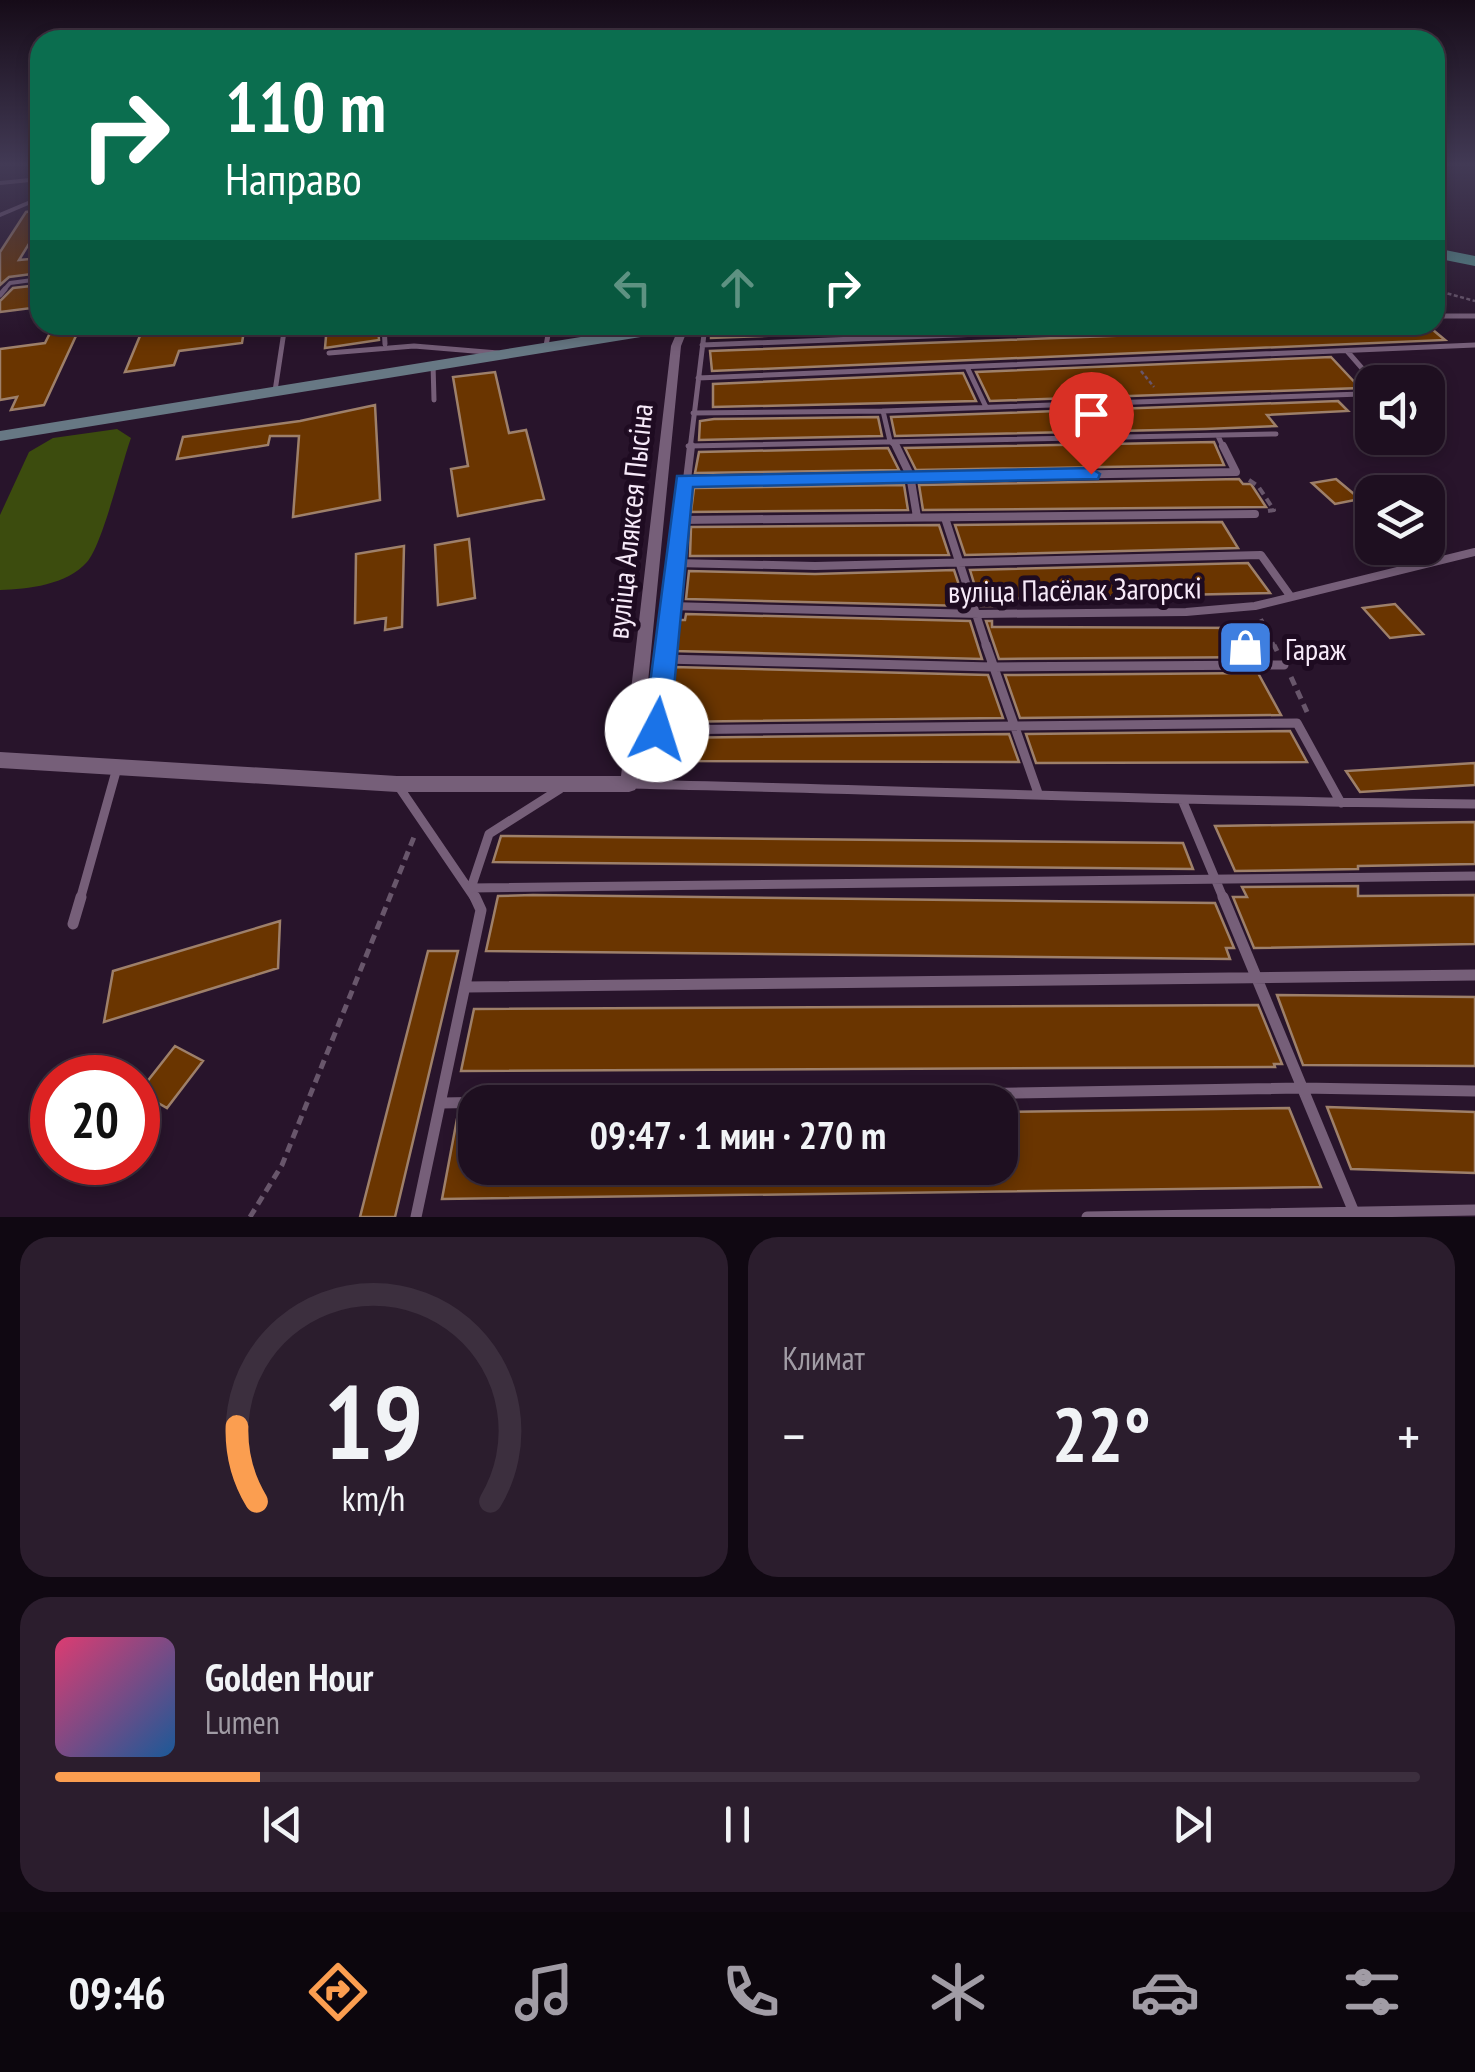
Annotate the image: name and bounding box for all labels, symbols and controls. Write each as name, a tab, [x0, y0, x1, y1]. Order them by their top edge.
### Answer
text: 110 m	[225, 61, 386, 151]
icon: right	[60, 70, 190, 200]
text: Направо	[225, 149, 362, 207]
icon: left	[605, 260, 660, 315]
icon: ahead	[710, 260, 765, 315]
icon: right	[815, 260, 870, 315]
map controls	[1355, 365, 1445, 565]
button: sound	[1355, 365, 1445, 455]
pin	[1049, 372, 1134, 475]
icon: arrive	[1064, 387, 1119, 442]
street label: вуліца Аляксея Пысіна	[597, 401, 661, 641]
button: layers	[1355, 475, 1445, 565]
street label: вуліца Пасёлак Загорскі	[948, 567, 1202, 611]
shop icon: Гараж	[1216, 618, 1276, 678]
place label: Гараж	[1285, 629, 1347, 668]
position arrow	[605, 678, 709, 782]
speed limit sign: 20	[30, 1055, 160, 1185]
text: 09:47 · 1 мин · 270 m	[590, 1110, 886, 1159]
text: Климат	[783, 1337, 865, 1379]
text: 19	[324, 1353, 423, 1488]
text: 22°	[1052, 1386, 1151, 1483]
text: −	[783, 1400, 805, 1471]
text: +	[1397, 1400, 1420, 1471]
text: km/h	[342, 1475, 405, 1521]
text: Golden Hour	[205, 1652, 374, 1701]
text: Lumen	[205, 1701, 280, 1743]
icon: previous	[255, 1797, 310, 1852]
icon: pause	[710, 1797, 765, 1852]
icon: next	[1165, 1797, 1220, 1852]
icon: directions	[303, 1957, 373, 2027]
icon: music	[509, 1957, 579, 2027]
icon: phone	[716, 1957, 786, 2027]
icon: climate	[923, 1957, 993, 2027]
icon: car	[1130, 1957, 1200, 2027]
icon: filters	[1337, 1957, 1407, 2027]
text: 09:46	[68, 1963, 166, 2021]

